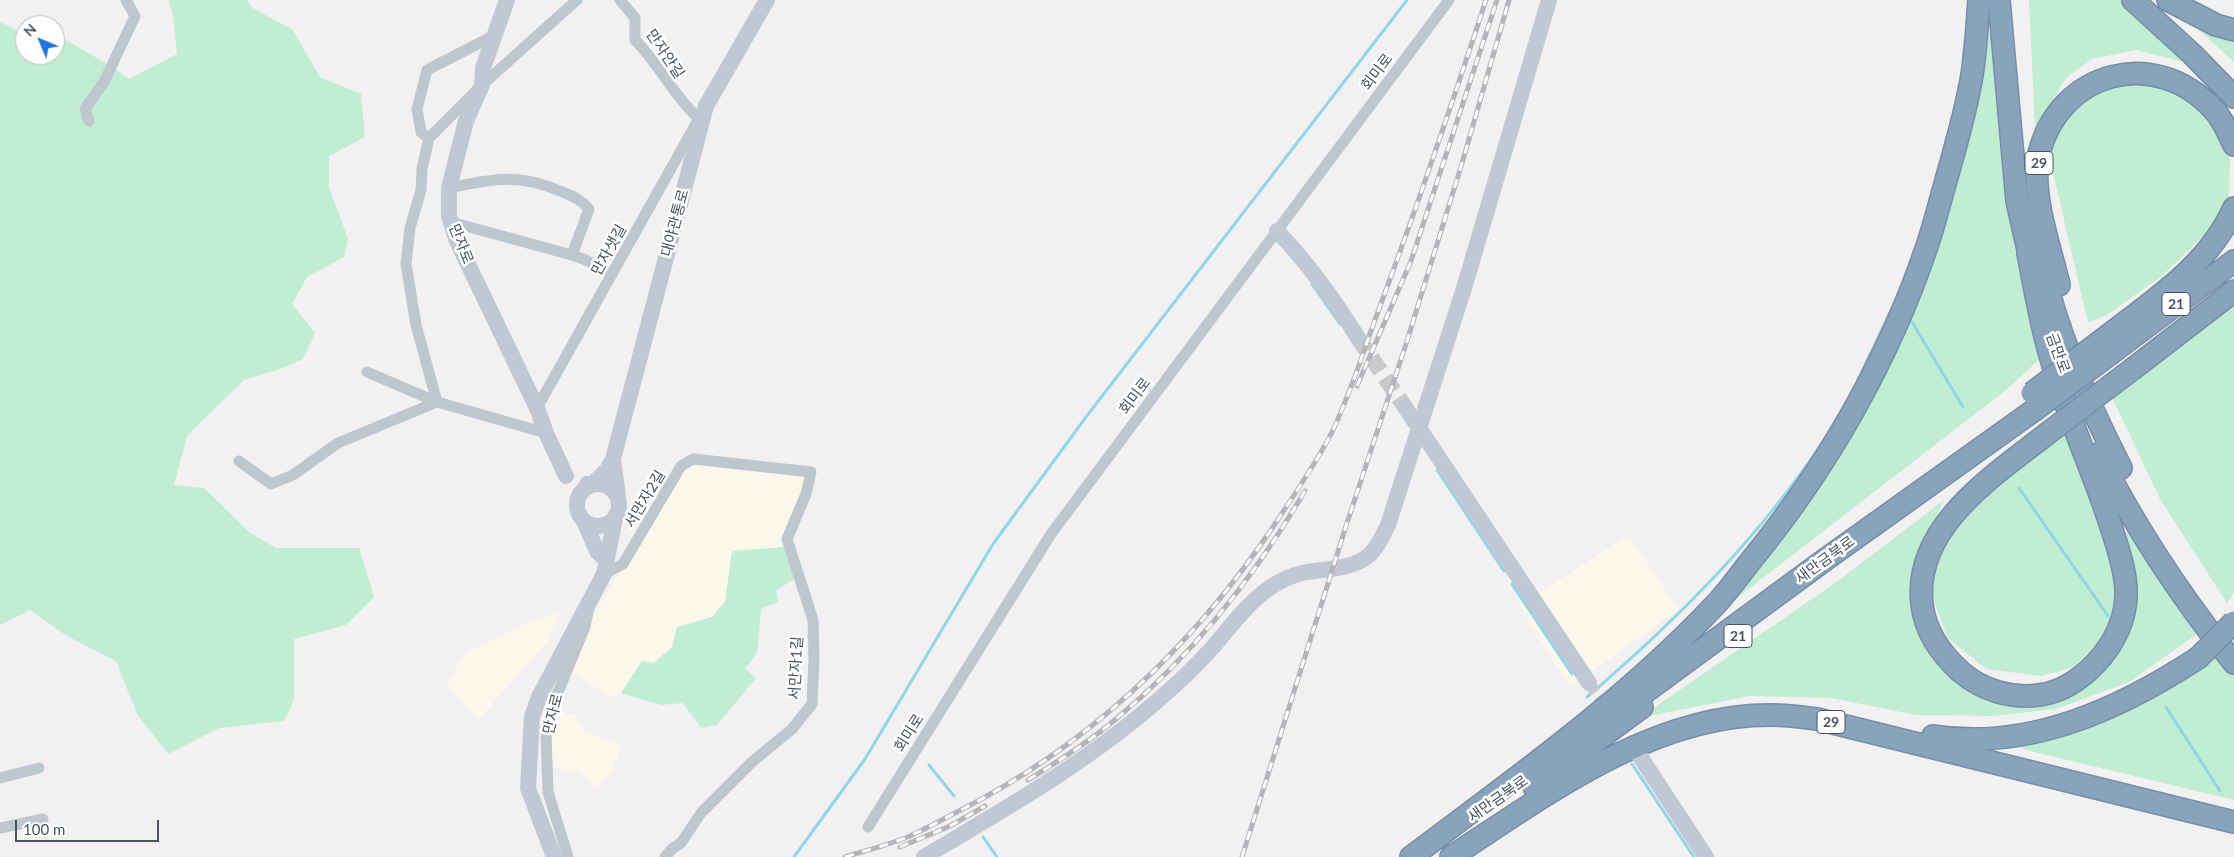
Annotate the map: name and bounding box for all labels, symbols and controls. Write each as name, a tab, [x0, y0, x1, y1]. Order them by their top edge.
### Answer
north arrow	[15, 15, 65, 65]
text: N	[20, 20, 40, 40]
street label: 만자안길	[642, 26, 688, 82]
street label: 회미로	[1357, 50, 1397, 94]
road number: 29	[2025, 152, 2053, 174]
street label: 대야관통로	[657, 187, 693, 259]
street label: 만자로	[445, 221, 477, 267]
street label: 만자샛길	[588, 221, 630, 279]
road number: 21	[2162, 292, 2190, 316]
street label: 금만로	[2042, 330, 2074, 376]
street label: 회미로	[1115, 374, 1155, 418]
street label: 서만자2길	[621, 467, 669, 531]
street label: 새만금북로	[1792, 532, 1858, 588]
road number: 21	[1724, 624, 1752, 648]
street label: 서만자1길	[785, 636, 807, 700]
street label: 만자로	[539, 692, 567, 736]
road number: 29	[1817, 710, 1845, 734]
street label: 회미로	[890, 711, 928, 755]
street label: 새만금북로	[1465, 772, 1531, 826]
scale bar	[18, 810, 161, 842]
text: 100 m	[23, 820, 65, 838]

